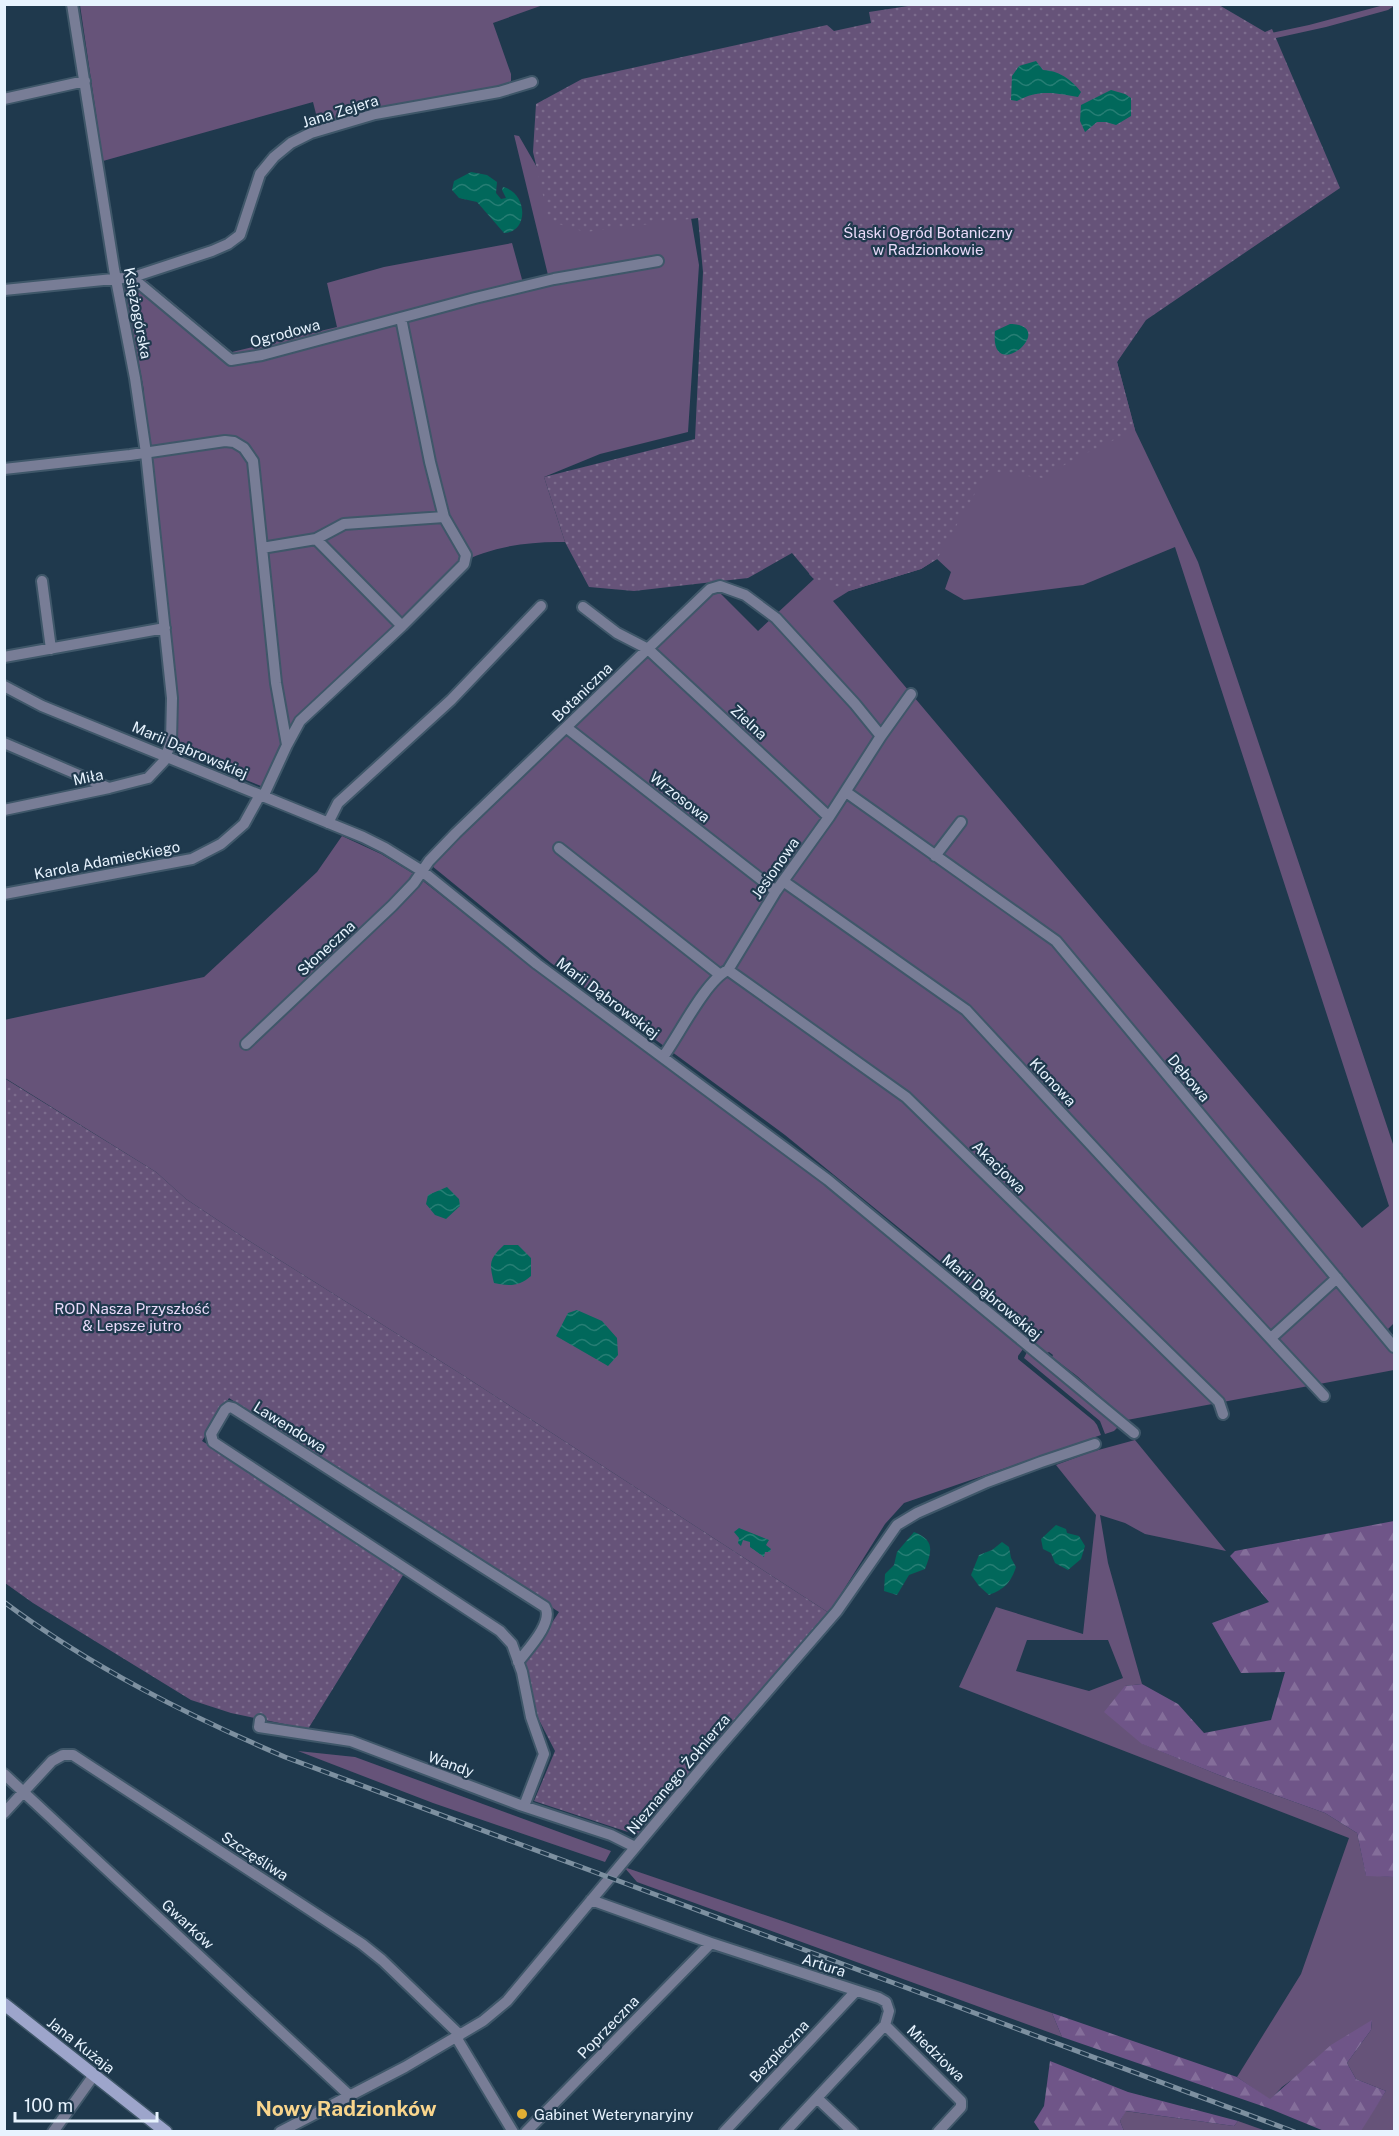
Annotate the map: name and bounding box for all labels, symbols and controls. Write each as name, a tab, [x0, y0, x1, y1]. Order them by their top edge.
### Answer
street label: Jana Zejera	[300, 91, 380, 131]
park label: Śląski Ogród Botaniczny w Radzionkowie	[843, 223, 1013, 258]
street label: Księżogórska	[121, 266, 155, 360]
street label: Ogrodowa	[248, 316, 322, 350]
street label: Botaniczna	[548, 659, 616, 725]
street label: Zielna	[728, 701, 770, 743]
street label: Marii Dąbrowskiej	[130, 718, 250, 782]
street label: Miła	[71, 766, 105, 788]
street label: Wrzosowa	[647, 768, 713, 826]
street label: Jesionowa	[748, 834, 802, 902]
street label: Karola Adamieckiego	[33, 838, 181, 882]
street label: Słoneczna	[294, 917, 358, 979]
street label: Marii Dąbrowskiej	[553, 954, 663, 1042]
street label: Dębowa	[1164, 1051, 1214, 1105]
street label: Klonowa	[1026, 1054, 1080, 1110]
street label: Akacjowa	[969, 1137, 1029, 1197]
street label: Marii Dąbrowskiej	[939, 1251, 1045, 1343]
park label: ROD Nasza Przyszłość & Lepsze jutro	[54, 1300, 210, 1334]
street label: Lawendowa	[251, 1398, 329, 1456]
street label: Nieznanego Żołnierza	[622, 1710, 733, 1837]
street label: Wandy	[426, 1748, 476, 1780]
street label: Szczęśliwa	[218, 1828, 292, 1884]
street label: Gwarków	[158, 1896, 218, 1953]
street label: Artura	[800, 1950, 848, 1980]
street label: Poprzeczna	[574, 1992, 642, 2062]
street label: Jana Kużaja	[44, 2013, 118, 2077]
street label: Bezpieczna	[746, 2016, 812, 2086]
street label: Miedziowa	[904, 2021, 968, 2085]
scale bar	[15, 2085, 158, 2123]
text: 100 m	[24, 2095, 73, 2116]
district label: Nowy Radzionków	[256, 2096, 437, 2121]
place label: Gabinet Weterynaryjny	[534, 2106, 693, 2123]
marker: Gabinet Weterynaryjny	[515, 2107, 529, 2121]

